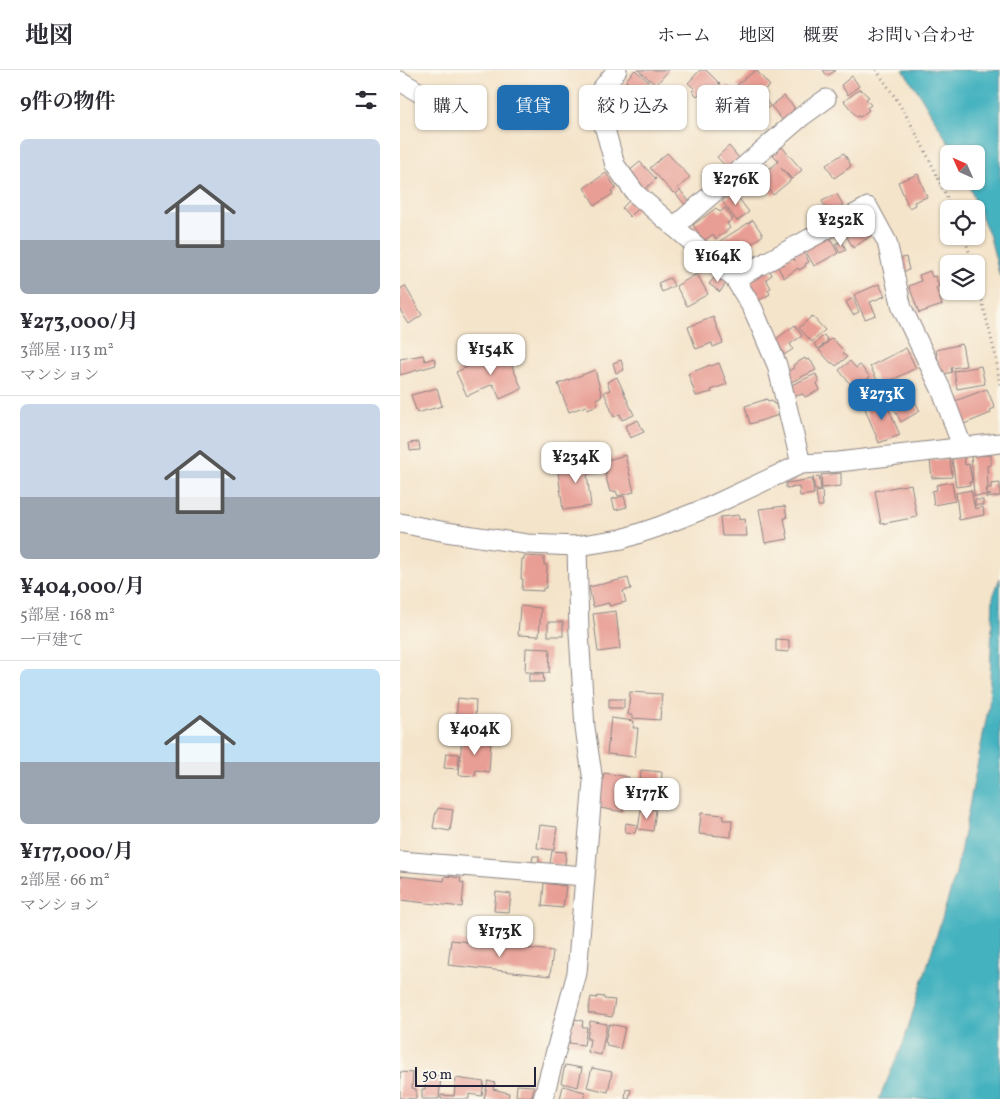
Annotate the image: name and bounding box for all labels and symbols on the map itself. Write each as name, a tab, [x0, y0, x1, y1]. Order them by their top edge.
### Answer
north arrow	[940, 145, 985, 190]
pin: ¥276K	[701, 164, 771, 206]
pin: ¥252K	[806, 204, 876, 247]
pin: ¥164K	[683, 240, 753, 283]
pin: ¥154K	[456, 334, 526, 376]
pin: ¥273K	[847, 378, 917, 421]
pin: ¥234K	[541, 442, 611, 484]
pin: ¥404K	[440, 714, 510, 756]
pin: ¥177K	[612, 778, 682, 820]
pin: ¥173K	[465, 916, 535, 958]
scale bar	[415, 1064, 536, 1087]

